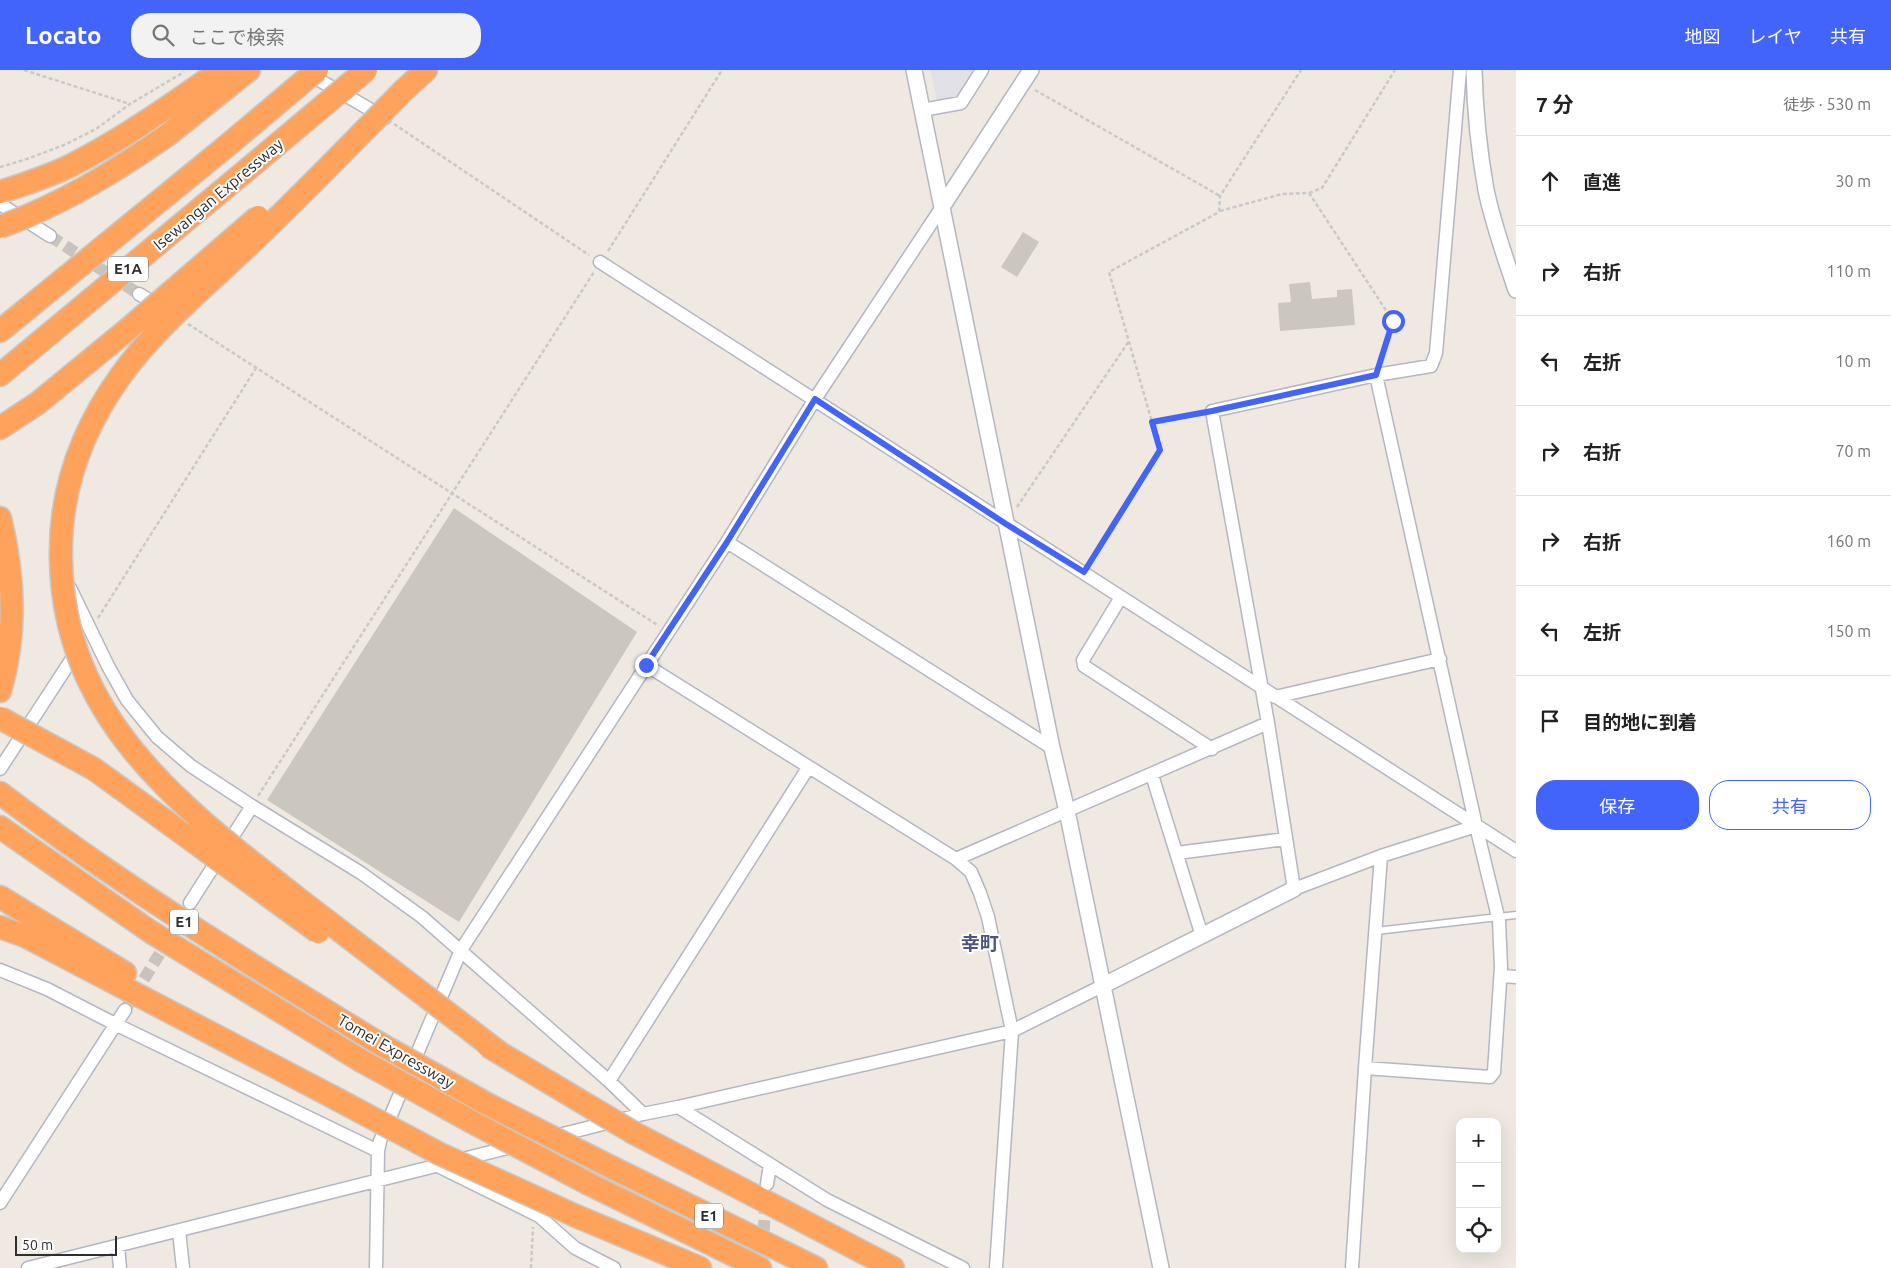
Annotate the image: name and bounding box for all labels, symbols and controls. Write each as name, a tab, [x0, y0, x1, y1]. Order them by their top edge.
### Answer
search box	[131, 13, 481, 58]
icon: search	[149, 21, 177, 49]
text: Locato	[25, 22, 101, 49]
text: ここで検索	[189, 26, 284, 48]
text: 地図	[1685, 26, 1721, 46]
text: レイヤ	[1749, 26, 1802, 46]
text: 共有	[1830, 26, 1866, 46]
text: 7 分	[1536, 92, 1574, 116]
text: 徒歩 · 530 m	[1783, 95, 1871, 113]
street label: Isewangan Expressway	[150, 134, 287, 253]
icon: ahead	[1536, 167, 1564, 195]
text: 直進	[1583, 171, 1621, 193]
text: 30 m	[1835, 172, 1871, 190]
road number: E1A	[108, 256, 148, 282]
icon: right	[1536, 257, 1564, 285]
text: 右折	[1583, 261, 1621, 283]
text: 110 m	[1826, 262, 1871, 280]
route start	[1382, 310, 1405, 333]
icon: left	[1536, 347, 1564, 375]
text: 左折	[1583, 351, 1621, 373]
text: 10 m	[1835, 352, 1871, 370]
icon: right	[1536, 437, 1564, 465]
text: 右折	[1583, 441, 1621, 463]
text: 70 m	[1835, 442, 1871, 460]
icon: right	[1536, 527, 1564, 555]
text: 右折	[1583, 531, 1621, 553]
text: 160 m	[1826, 532, 1871, 550]
icon: left	[1536, 617, 1564, 645]
text: 左折	[1583, 621, 1621, 643]
text: 150 m	[1826, 622, 1871, 640]
route end	[635, 654, 658, 677]
icon: arrive	[1536, 707, 1564, 735]
text: 目的地に到着	[1583, 711, 1697, 733]
button: 保存	[1536, 780, 1699, 830]
button: 共有	[1709, 780, 1871, 830]
road number: E1	[170, 910, 198, 934]
district label: 幸町	[961, 932, 999, 954]
street label: Tomei Expressway	[335, 1010, 458, 1092]
map controls	[1456, 1118, 1501, 1253]
button: +	[1456, 1118, 1501, 1163]
button: −	[1456, 1163, 1501, 1208]
road number: E1	[695, 1204, 723, 1228]
button: locate	[1456, 1208, 1501, 1253]
scale bar	[15, 1233, 118, 1256]
text: 50 m	[22, 1237, 53, 1253]

